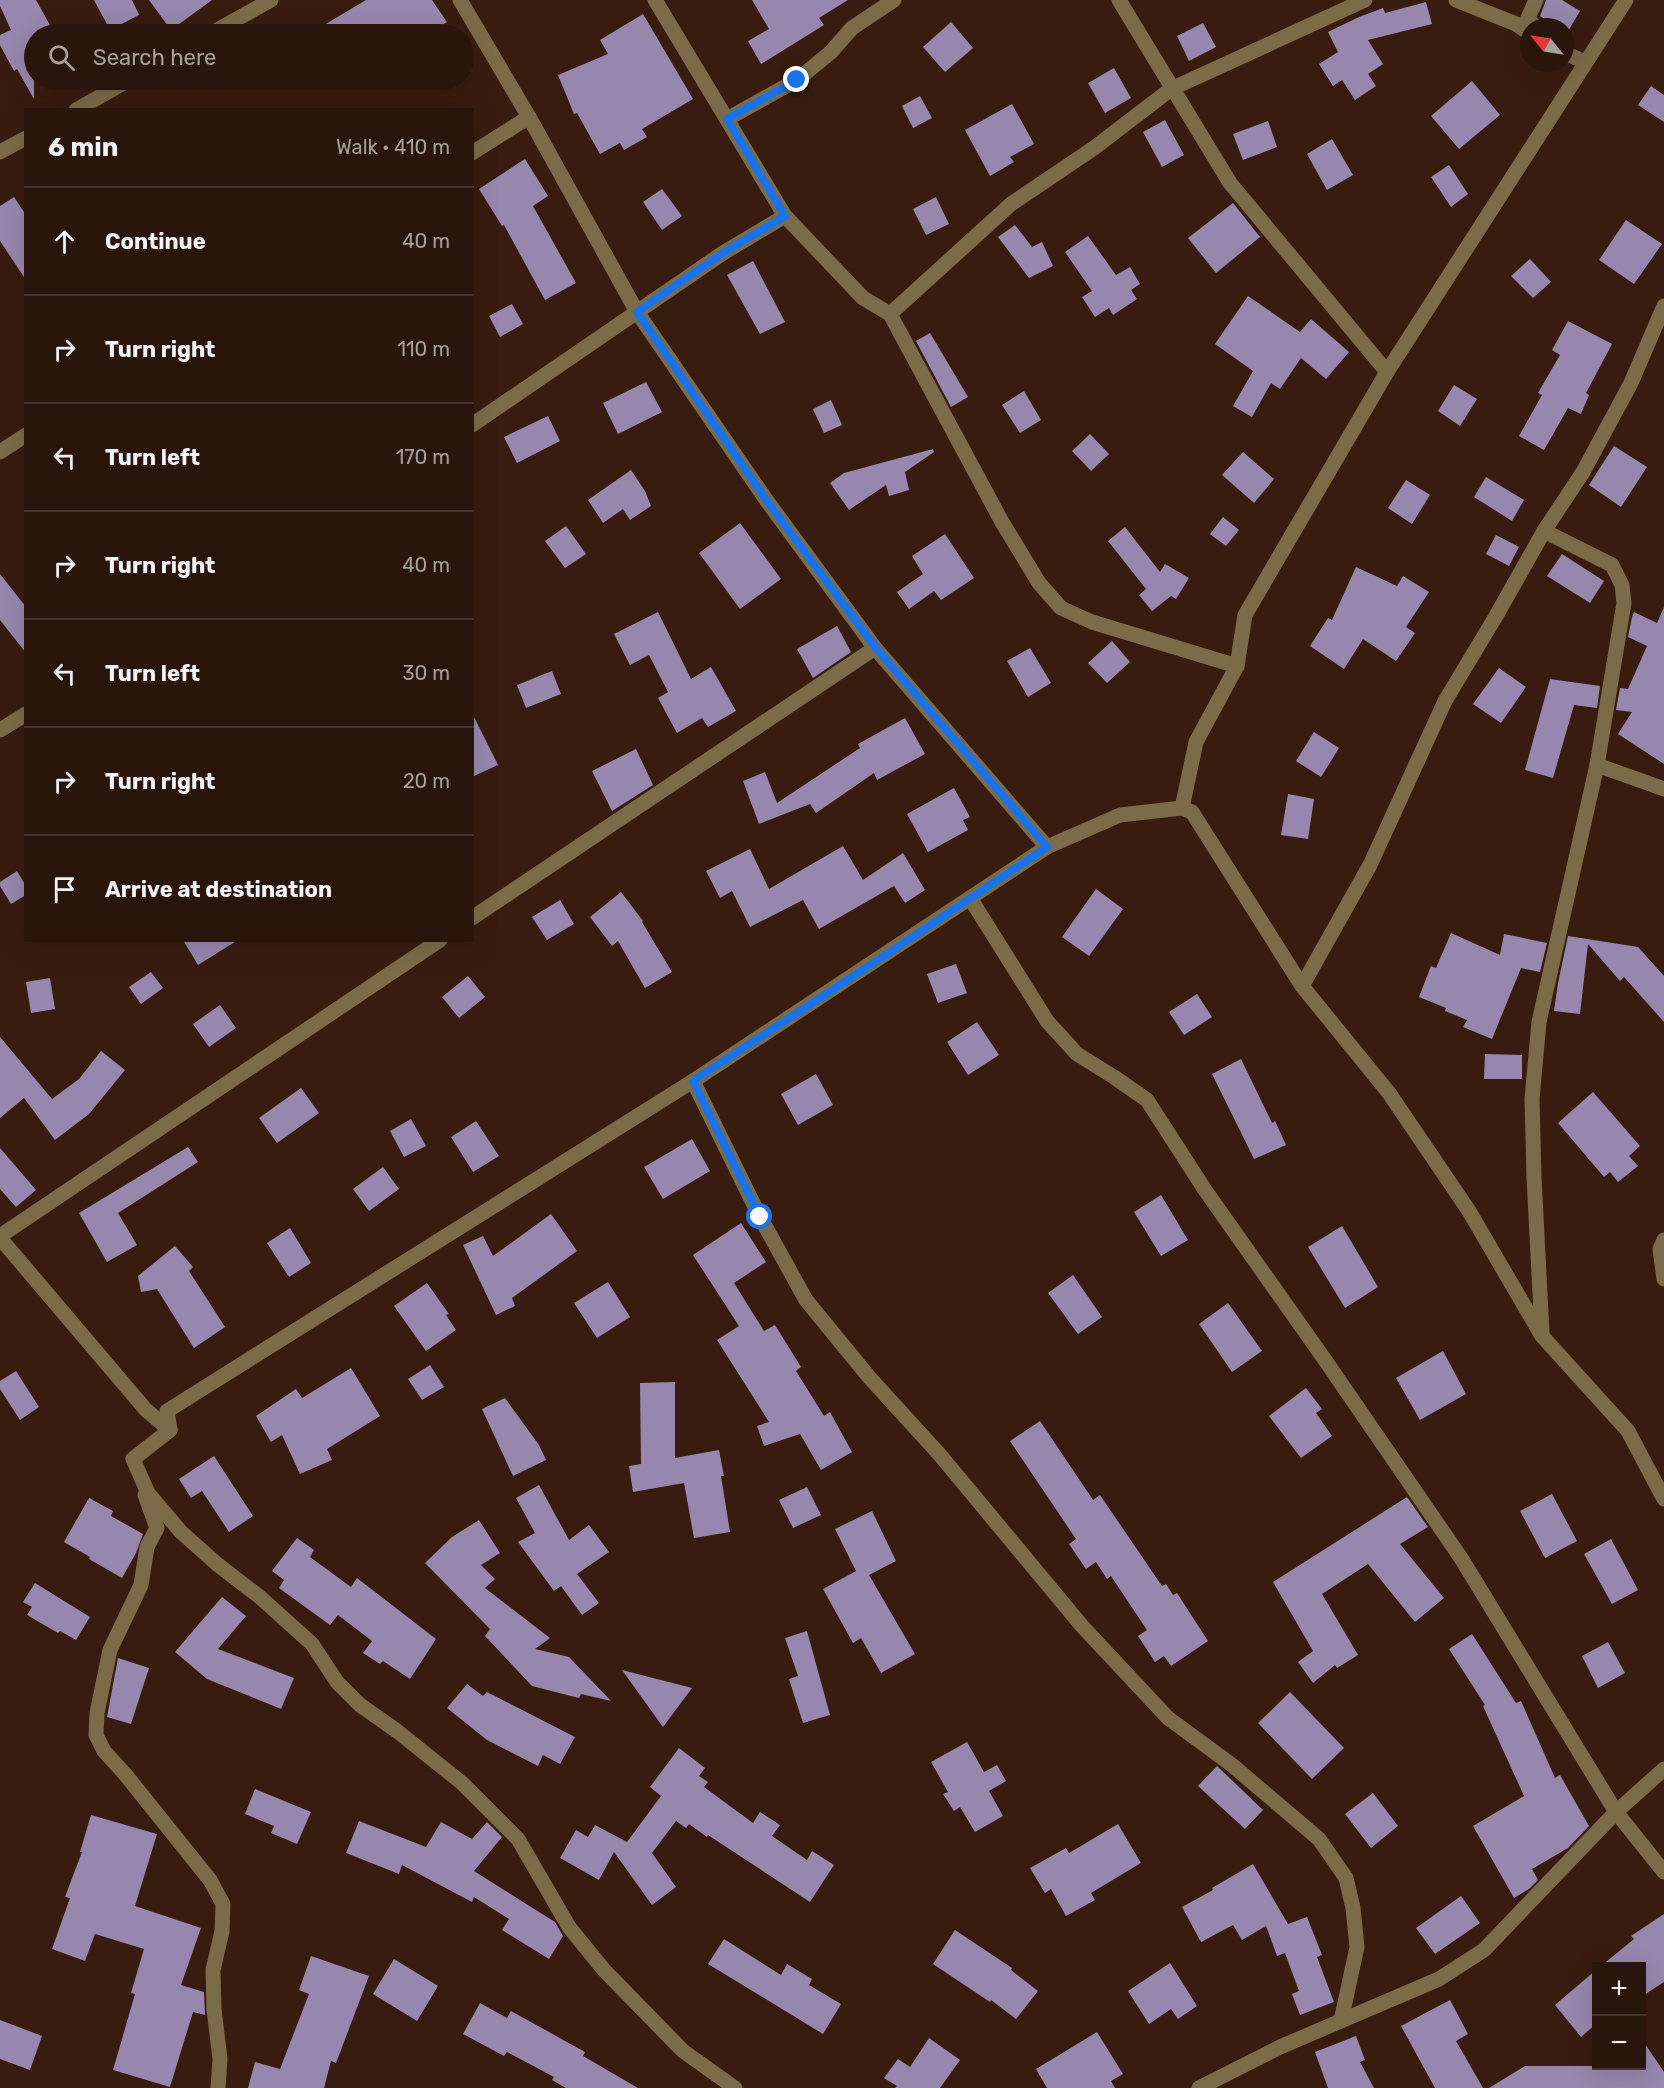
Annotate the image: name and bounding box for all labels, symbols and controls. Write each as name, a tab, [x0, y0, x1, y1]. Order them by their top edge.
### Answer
north arrow	[1520, 18, 1574, 72]
search box	[24, 24, 474, 90]
icon: search	[45, 41, 78, 74]
text: Search here	[93, 44, 216, 71]
route end	[783, 66, 809, 92]
text: 6 min	[48, 132, 118, 163]
text: Walk · 410 m	[336, 135, 450, 159]
icon: ahead	[48, 225, 81, 258]
text: Continue	[105, 228, 206, 255]
text: 40 m	[402, 229, 450, 253]
icon: right	[48, 333, 81, 366]
text: Turn right	[105, 336, 215, 363]
text: 110 m	[398, 337, 450, 361]
icon: left	[48, 441, 81, 474]
text: Turn left	[105, 444, 200, 471]
text: 170 m	[396, 445, 450, 469]
icon: right	[48, 549, 81, 582]
text: Turn right	[105, 552, 215, 579]
text: 40 m	[402, 553, 450, 577]
icon: left	[48, 657, 81, 690]
text: Turn left	[105, 660, 200, 687]
text: 30 m	[403, 661, 450, 685]
icon: right	[48, 765, 81, 798]
text: Turn right	[105, 768, 215, 795]
text: 20 m	[403, 769, 450, 793]
icon: arrive	[48, 873, 81, 906]
text: Arrive at destination	[105, 876, 332, 903]
route start	[746, 1203, 772, 1229]
map controls	[1592, 1962, 1646, 2070]
button: +	[1592, 1962, 1646, 2016]
button: −	[1592, 2016, 1646, 2070]

